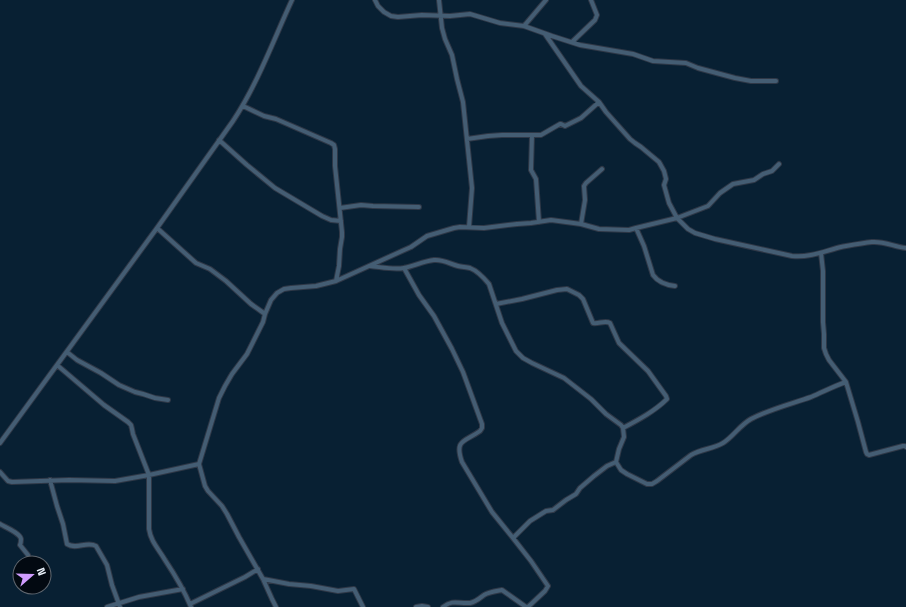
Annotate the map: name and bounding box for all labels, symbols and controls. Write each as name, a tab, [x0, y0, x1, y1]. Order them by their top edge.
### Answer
north arrow	[12, 555, 52, 595]
text: N	[34, 566, 49, 577]

